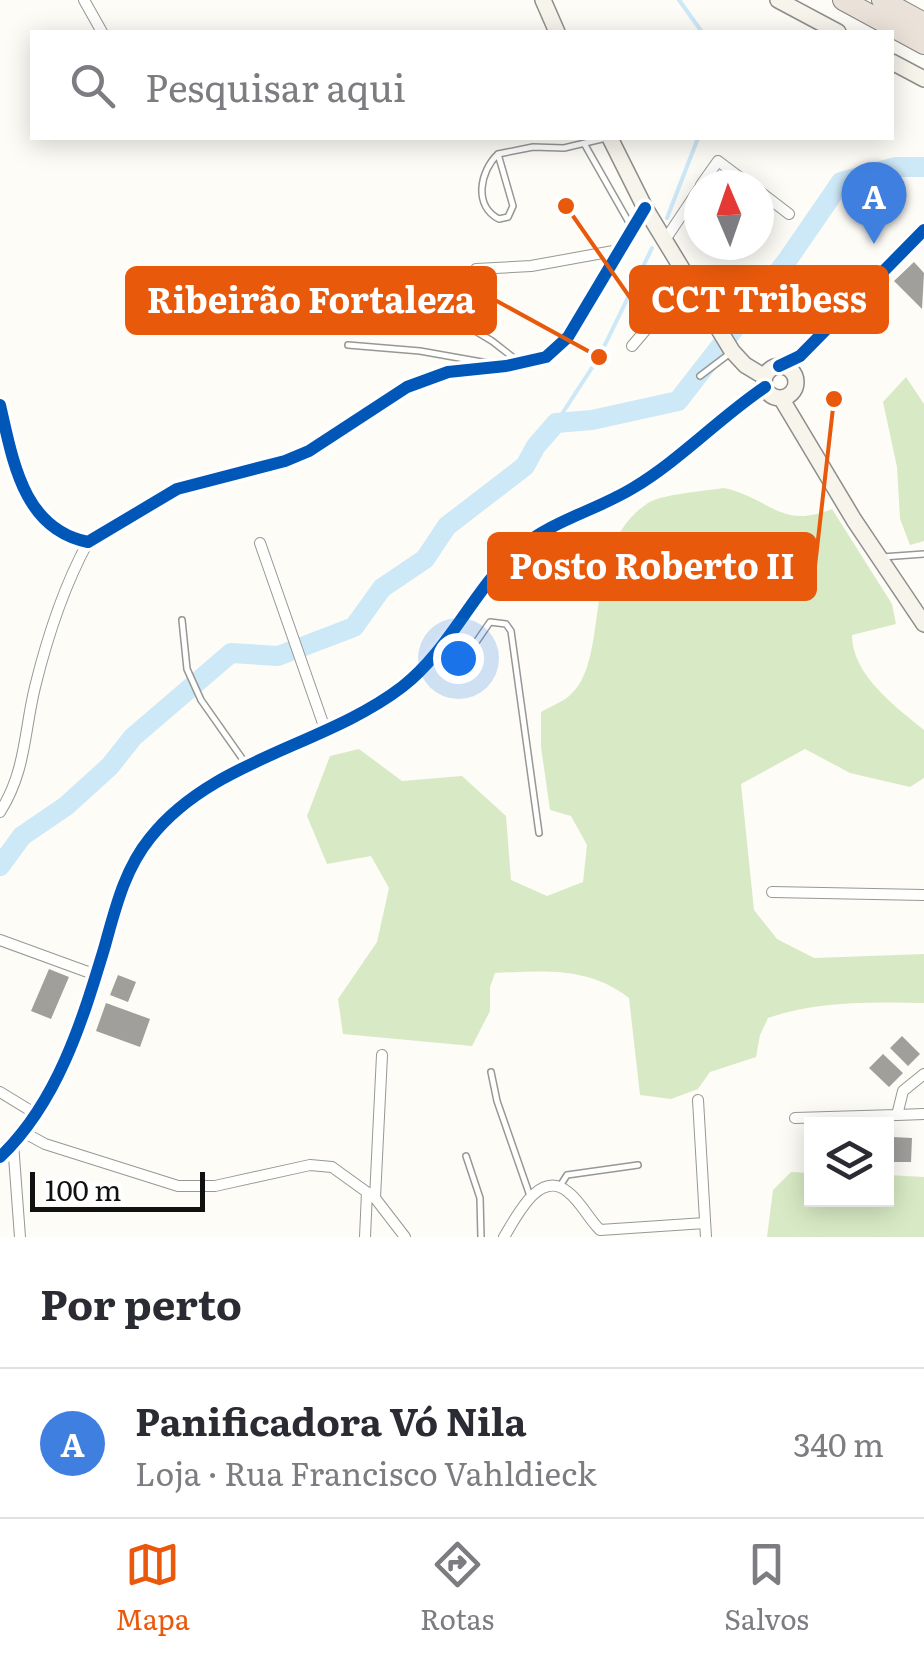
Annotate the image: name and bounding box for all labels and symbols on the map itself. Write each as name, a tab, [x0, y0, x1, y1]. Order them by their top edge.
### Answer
pin: A	[842, 162, 906, 244]
north arrow	[684, 170, 774, 260]
callout: CCT Tribess	[631, 267, 887, 332]
callout: Ribeirão Fortaleza	[127, 268, 495, 333]
text: CCT Tribess	[651, 271, 867, 323]
text: Ribeirão Fortaleza	[147, 272, 476, 324]
callout: Posto Roberto II	[489, 534, 815, 599]
text: Posto Roberto II	[509, 538, 795, 590]
your location	[433, 633, 484, 684]
scale bar	[30, 1167, 205, 1212]

